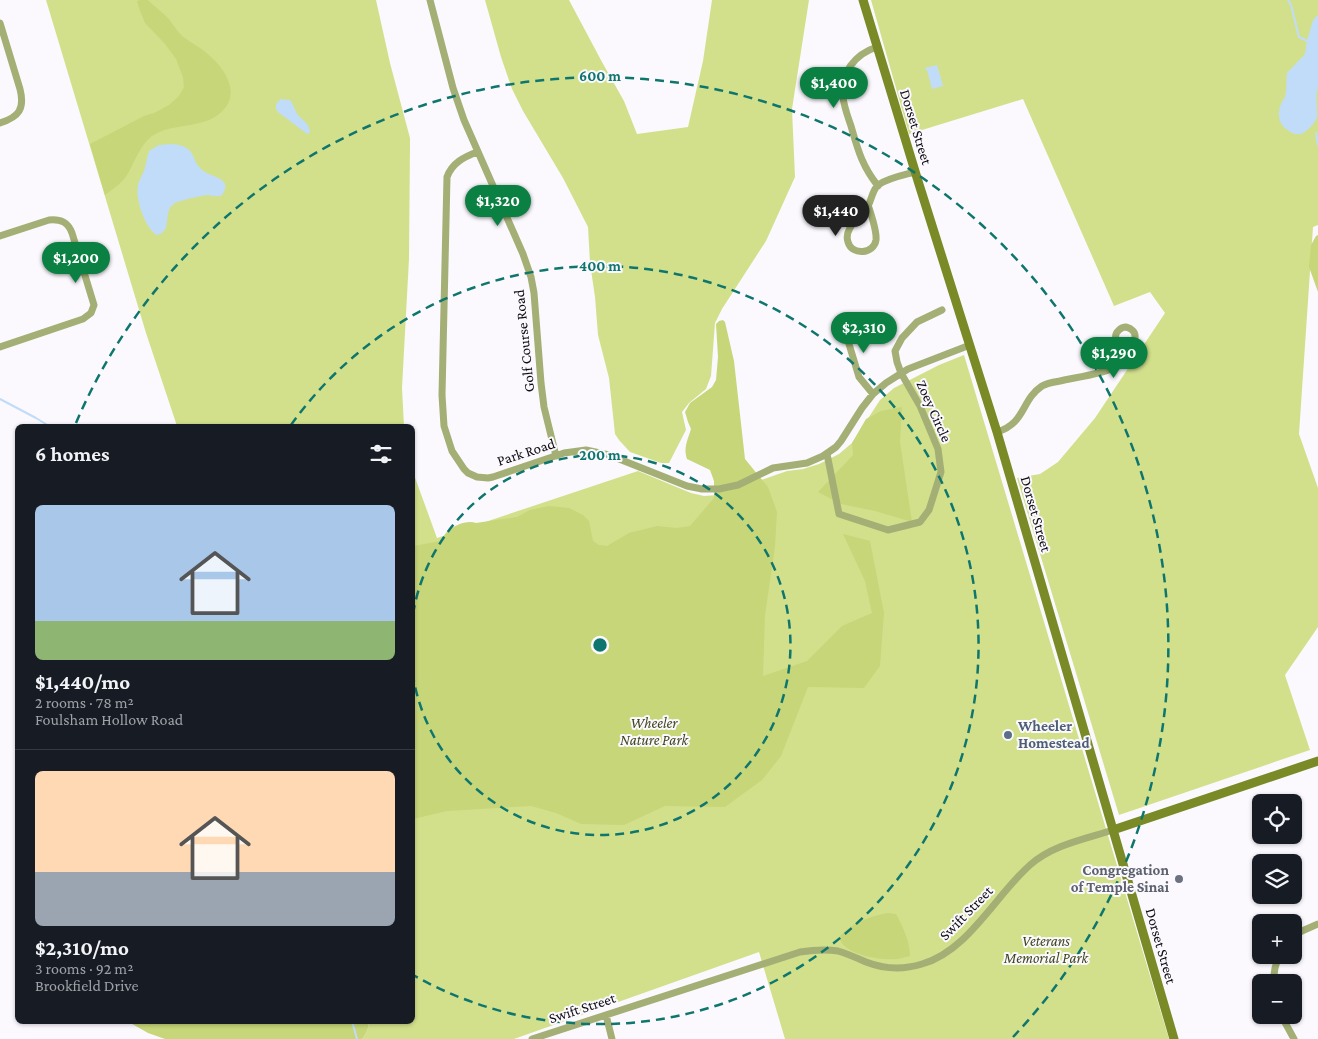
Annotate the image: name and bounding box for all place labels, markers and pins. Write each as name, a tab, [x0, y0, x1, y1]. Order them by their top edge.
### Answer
pin: $1,400	[793, 66, 875, 109]
pin: $1,320	[457, 184, 539, 227]
pin: $1,440	[795, 194, 877, 237]
pin: $1,200	[35, 242, 117, 284]
pin: $2,310	[823, 312, 905, 354]
pin: $1,290	[1073, 336, 1155, 379]
centre of rings	[591, 636, 609, 654]
place label: Wheeler Homestead	[1017, 718, 1090, 751]
marker: Wheeler Homestead	[1002, 729, 1014, 741]
place label: Congregation of Temple Sinai	[1071, 862, 1170, 895]
marker: Congregation of Temple Sinai	[1173, 873, 1185, 885]

